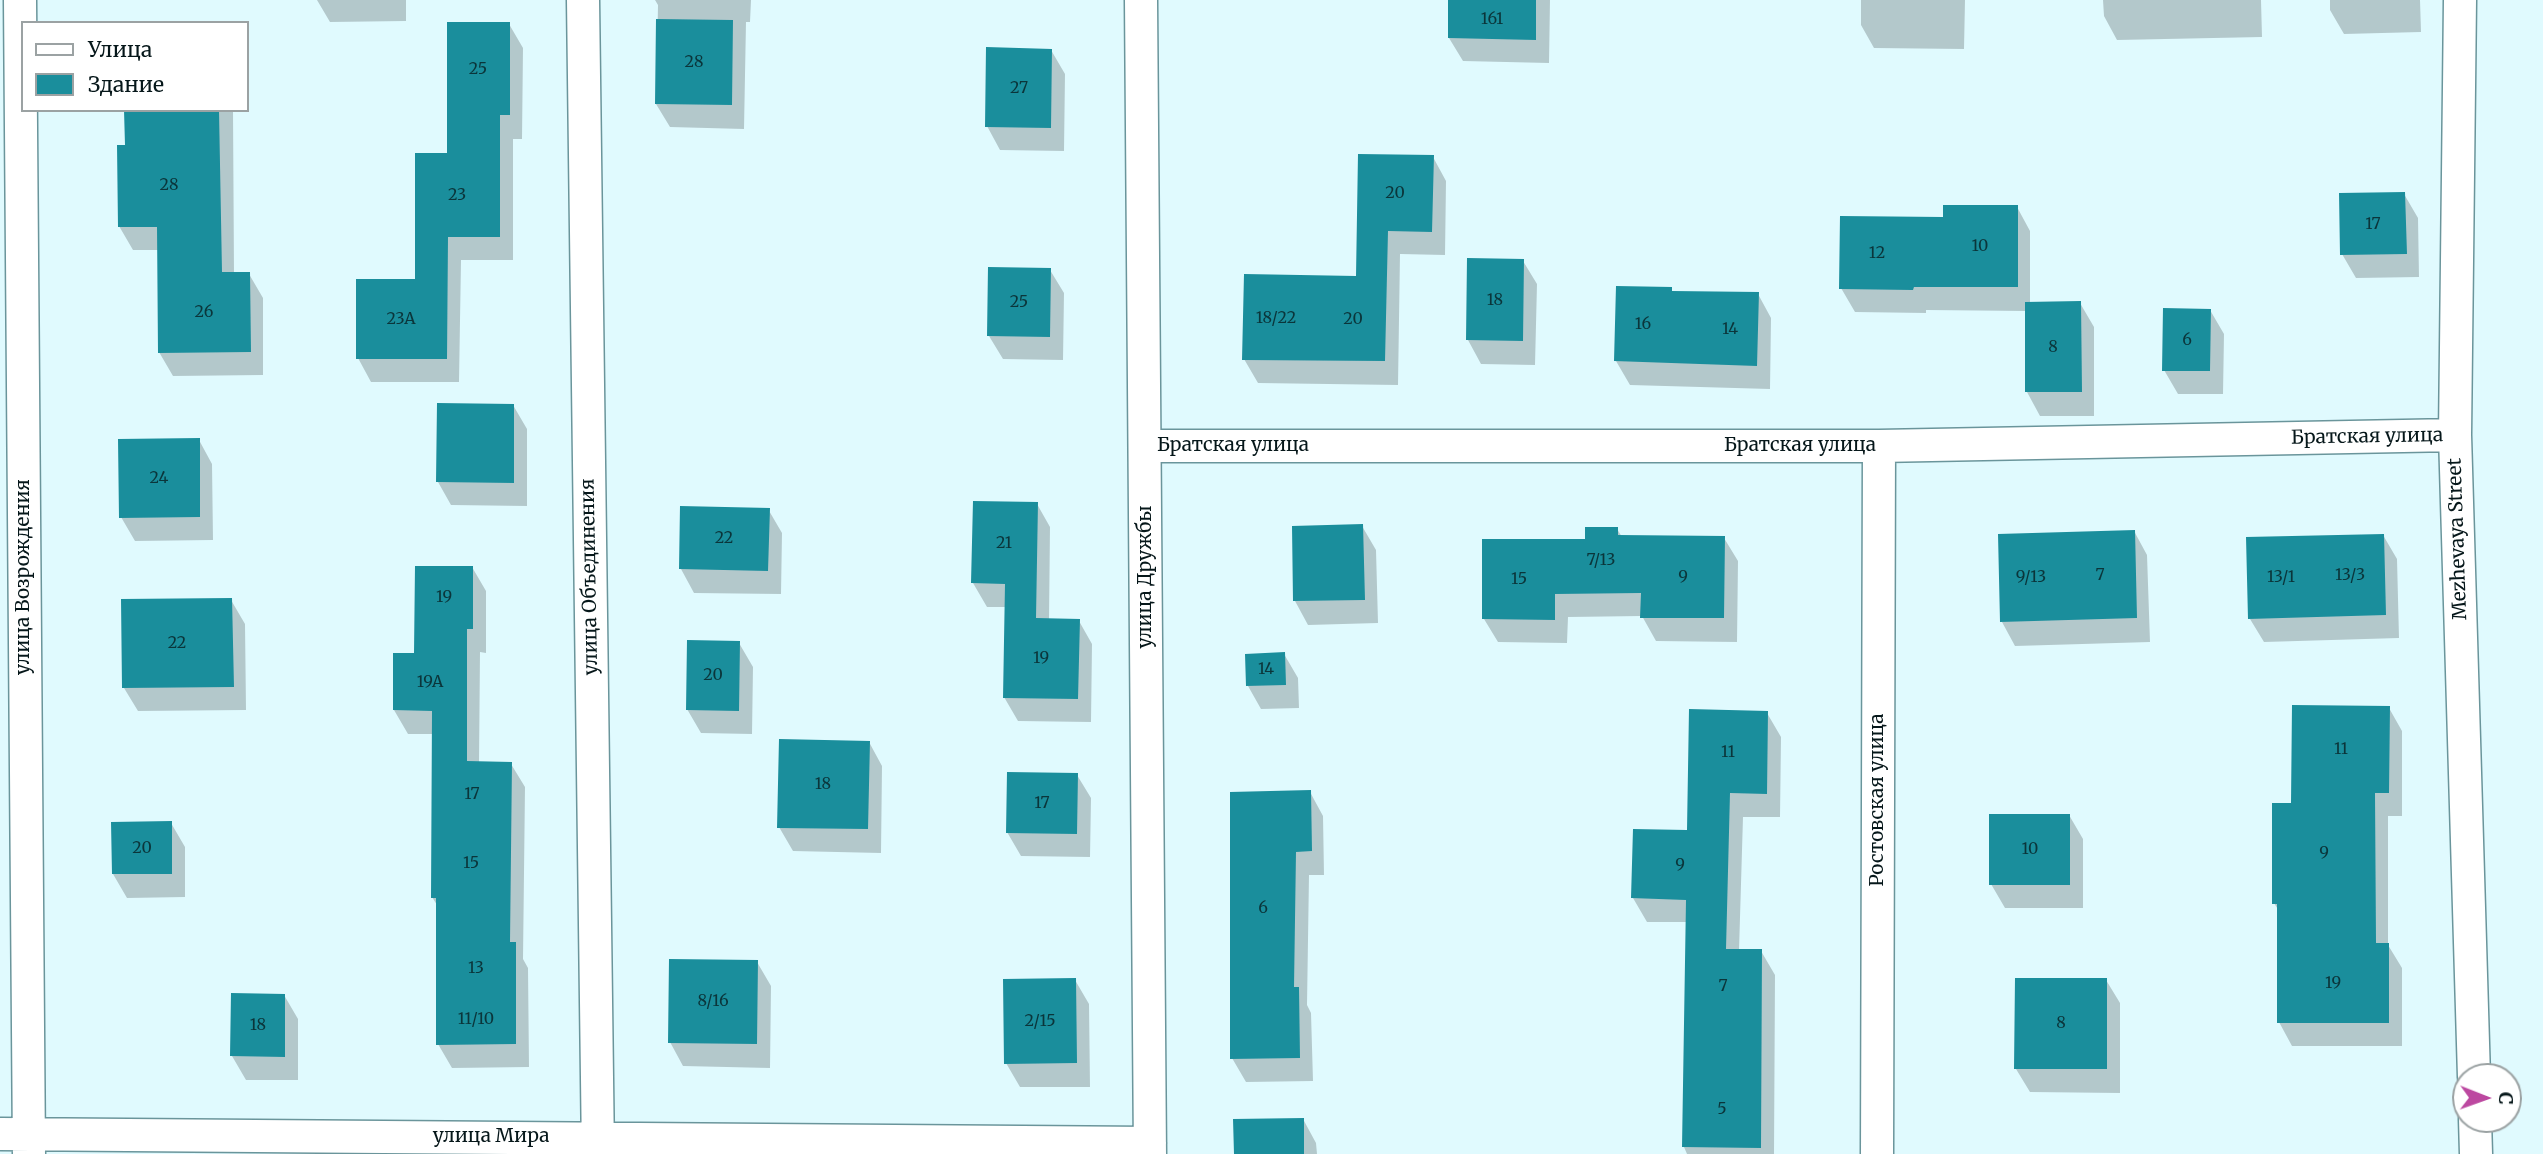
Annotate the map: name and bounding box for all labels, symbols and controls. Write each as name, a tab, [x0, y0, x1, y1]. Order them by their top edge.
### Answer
house number: 161	[1481, 9, 1503, 29]
legend	[21, 21, 248, 112]
text: Улица	[88, 36, 152, 63]
house number: 28	[685, 52, 703, 72]
house number: 25	[469, 59, 487, 79]
text: Здание	[88, 71, 164, 98]
house number: 27	[1010, 78, 1028, 98]
house number: 28	[160, 175, 178, 195]
house number: 20	[1385, 183, 1405, 203]
house number: 23	[448, 185, 466, 205]
house number: 17	[2365, 214, 2381, 234]
house number: 10	[1972, 236, 1988, 256]
house number: 12	[1869, 243, 1885, 263]
house number: 18	[1487, 290, 1503, 310]
house number: 25	[1010, 292, 1028, 312]
house number: 26	[195, 302, 213, 322]
house number: 18/22	[1256, 308, 1296, 328]
house number: 23А	[386, 309, 416, 329]
house number: 20	[1343, 309, 1363, 329]
house number: 16	[1635, 314, 1651, 334]
house number: 14	[1722, 319, 1738, 339]
house number: 6	[2182, 330, 2192, 350]
house number: 8	[2048, 337, 2058, 357]
street label: Братская улица	[2291, 424, 2443, 450]
street label: Братская улица	[1157, 435, 1309, 457]
street label: Братская улица	[1724, 435, 1876, 457]
street label: Mezhevaya Street	[2444, 458, 2472, 620]
house number: 24	[150, 468, 168, 488]
street label: улица Объединения	[577, 478, 603, 676]
street label: улица Возрождения	[13, 479, 35, 675]
street label: улица Дружбы	[1135, 505, 1157, 649]
house number: 22	[715, 528, 733, 548]
house number: 21	[996, 533, 1012, 553]
house number: 7/13	[1586, 550, 1616, 570]
house number: 7	[2095, 565, 2105, 585]
house number: 13/3	[2335, 565, 2365, 585]
house number: 9	[1678, 567, 1688, 587]
house number: 9/13	[2016, 567, 2046, 587]
house number: 13/1	[2267, 567, 2295, 587]
house number: 15	[1511, 569, 1527, 589]
house number: 19	[436, 587, 452, 607]
house number: 22	[168, 633, 186, 653]
house number: 19	[1033, 648, 1049, 668]
house number: 14	[1258, 659, 1274, 679]
house number: 20	[703, 665, 723, 685]
house number: 19А	[417, 672, 443, 692]
street label: Ростовская улица	[1867, 713, 1889, 887]
house number: 11	[2334, 739, 2348, 759]
house number: 11	[1721, 742, 1735, 762]
house number: 18	[815, 774, 831, 794]
house number: 17	[464, 784, 480, 804]
house number: 17	[1034, 793, 1050, 813]
house number: 20	[132, 838, 152, 858]
house number: 10	[2022, 839, 2038, 859]
house number: 9	[2319, 843, 2329, 863]
house number: 15	[463, 853, 479, 873]
house number: 9	[1675, 855, 1685, 875]
house number: 6	[1258, 898, 1268, 918]
house number: 13	[468, 958, 484, 978]
house number: 19	[2325, 973, 2341, 993]
house number: 7	[1718, 976, 1728, 996]
house number: 8/16	[697, 991, 729, 1011]
house number: 11/10	[458, 1009, 494, 1029]
house number: 2/15	[1024, 1011, 1056, 1031]
house number: 8	[2056, 1013, 2066, 1033]
house number: 18	[250, 1015, 266, 1035]
north arrow	[2452, 1063, 2522, 1133]
text: С	[2494, 1092, 2518, 1105]
house number: 5	[1717, 1099, 1727, 1119]
street label: улица Мира	[433, 1126, 549, 1148]

